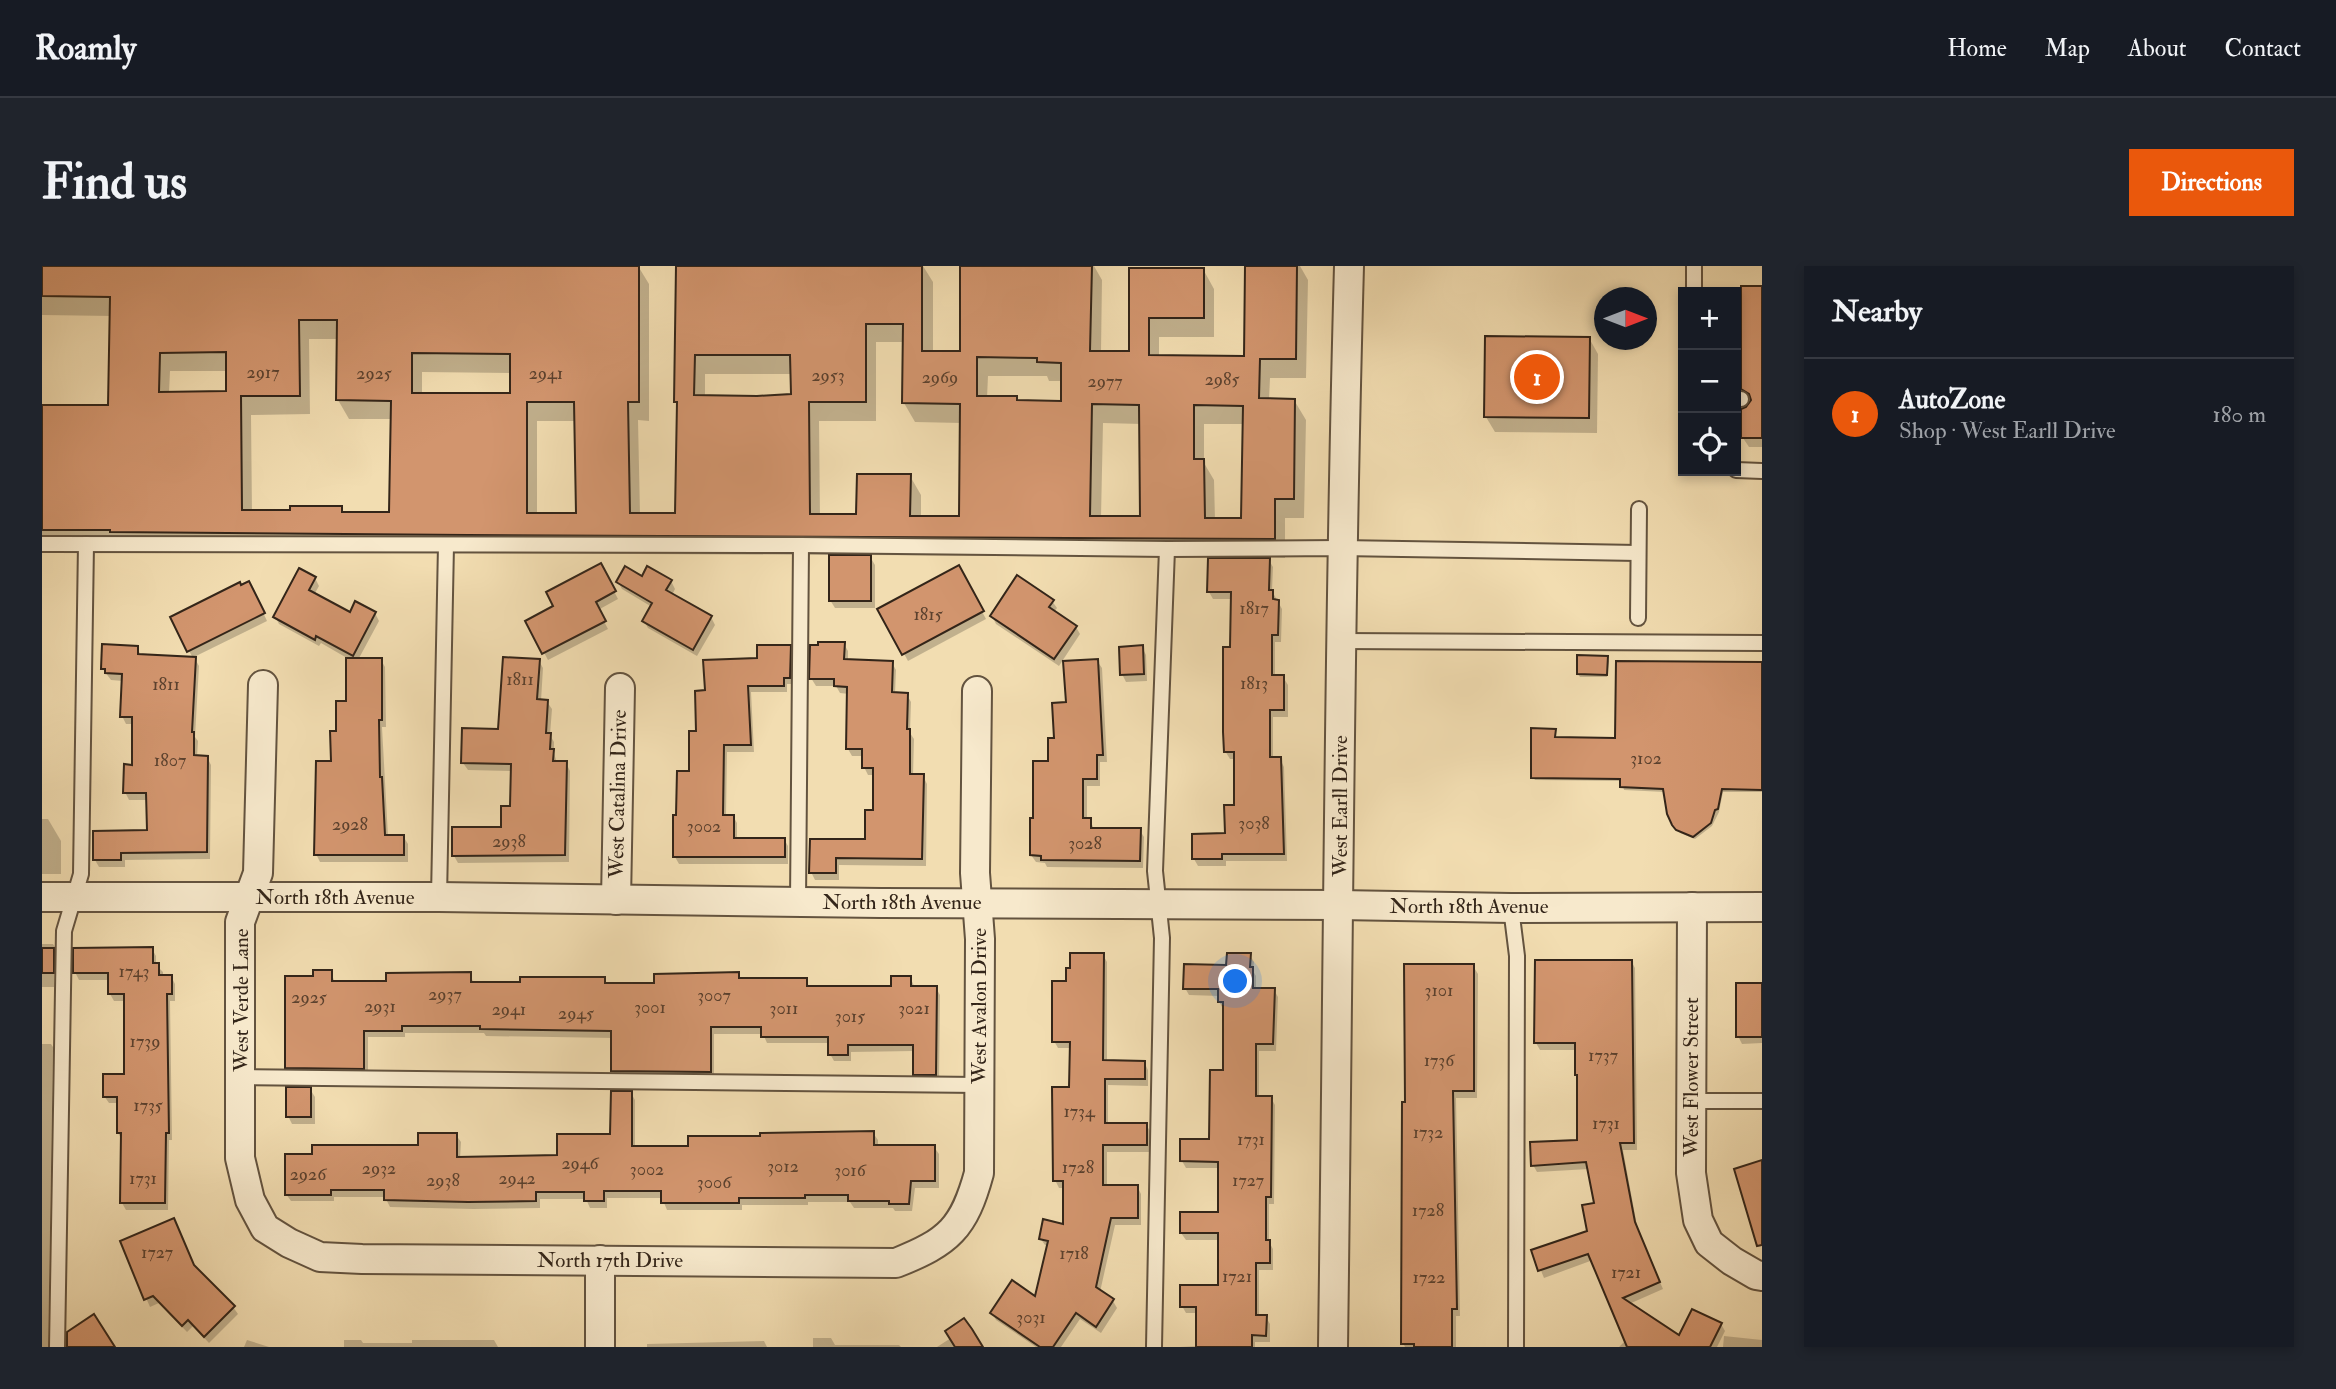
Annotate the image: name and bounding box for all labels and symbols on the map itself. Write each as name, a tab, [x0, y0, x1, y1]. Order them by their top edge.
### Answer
north arrow	[1594, 287, 1657, 350]
pin: 1	[1514, 351, 1560, 403]
house number: 2917	[247, 361, 279, 384]
house number: 2925	[356, 362, 392, 385]
house number: 2941	[529, 362, 563, 385]
house number: 2953	[811, 364, 845, 387]
house number: 2969	[922, 366, 958, 389]
house number: 2985	[1205, 368, 1239, 391]
house number: 2977	[1088, 370, 1122, 393]
house number: 1817	[1239, 597, 1269, 620]
house number: 1815	[913, 603, 943, 626]
house number: 1811	[506, 668, 534, 691]
house number: 1813	[1240, 672, 1268, 695]
house number: 1811	[152, 673, 180, 696]
street label: West Catalina Drive	[603, 709, 633, 880]
street label: West Earll Drive	[1327, 735, 1354, 878]
house number: 3102	[1630, 747, 1662, 770]
house number: 1807	[154, 749, 186, 772]
house number: 3038	[1238, 812, 1270, 835]
house number: 2928	[332, 813, 368, 836]
house number: 3002	[687, 815, 721, 838]
house number: 2938	[492, 830, 526, 853]
house number: 3028	[1068, 832, 1102, 855]
street label: North 18th Avenue	[256, 884, 415, 911]
street label: North 18th Avenue	[823, 889, 982, 916]
street label: North 18th Avenue	[1390, 893, 1549, 920]
street label: West Verde Lane	[228, 928, 255, 1073]
street label: West Avalon Drive	[966, 928, 993, 1085]
house number: 1743	[119, 960, 149, 983]
your location	[1218, 964, 1252, 998]
house number: 3101	[1425, 979, 1453, 1002]
house number: 2937	[428, 983, 462, 1006]
house number: 3007	[697, 984, 731, 1007]
house number: 2925	[291, 986, 327, 1009]
house number: 2931	[364, 995, 396, 1018]
house number: 3001	[634, 996, 666, 1019]
house number: 3011	[770, 997, 798, 1020]
house number: 3021	[898, 997, 930, 1020]
street label: West Flower Street	[1678, 997, 1705, 1158]
house number: 2941	[492, 998, 526, 1021]
house number: 2945	[558, 1002, 594, 1025]
house number: 3015	[835, 1005, 865, 1028]
house number: 1739	[130, 1030, 160, 1053]
house number: 1737	[1588, 1044, 1618, 1067]
house number: 1736	[1424, 1049, 1455, 1072]
house number: 1735	[133, 1094, 163, 1117]
house number: 1734	[1063, 1100, 1096, 1123]
house number: 1731	[1592, 1112, 1620, 1135]
house number: 1732	[1413, 1121, 1443, 1144]
house number: 1731	[1237, 1128, 1265, 1151]
house number: 2946	[561, 1152, 599, 1175]
house number: 3012	[767, 1155, 799, 1178]
house number: 1728	[1062, 1156, 1094, 1179]
house number: 2932	[362, 1157, 396, 1180]
house number: 3002	[630, 1158, 664, 1181]
house number: 3016	[834, 1159, 867, 1182]
house number: 2926	[290, 1163, 327, 1186]
house number: 1731	[129, 1167, 157, 1190]
house number: 2942	[498, 1167, 536, 1190]
house number: 2938	[426, 1169, 460, 1192]
house number: 1727	[1232, 1169, 1264, 1192]
house number: 3006	[697, 1171, 732, 1194]
house number: 1728	[1412, 1199, 1444, 1222]
house number: 1727	[141, 1241, 173, 1264]
house number: 1718	[1059, 1242, 1089, 1265]
street label: North 17th Drive	[537, 1247, 683, 1274]
house number: 1721	[1611, 1261, 1641, 1284]
house number: 1721	[1222, 1265, 1252, 1288]
house number: 1722	[1413, 1266, 1445, 1289]
house number: 3031	[1016, 1306, 1046, 1329]

